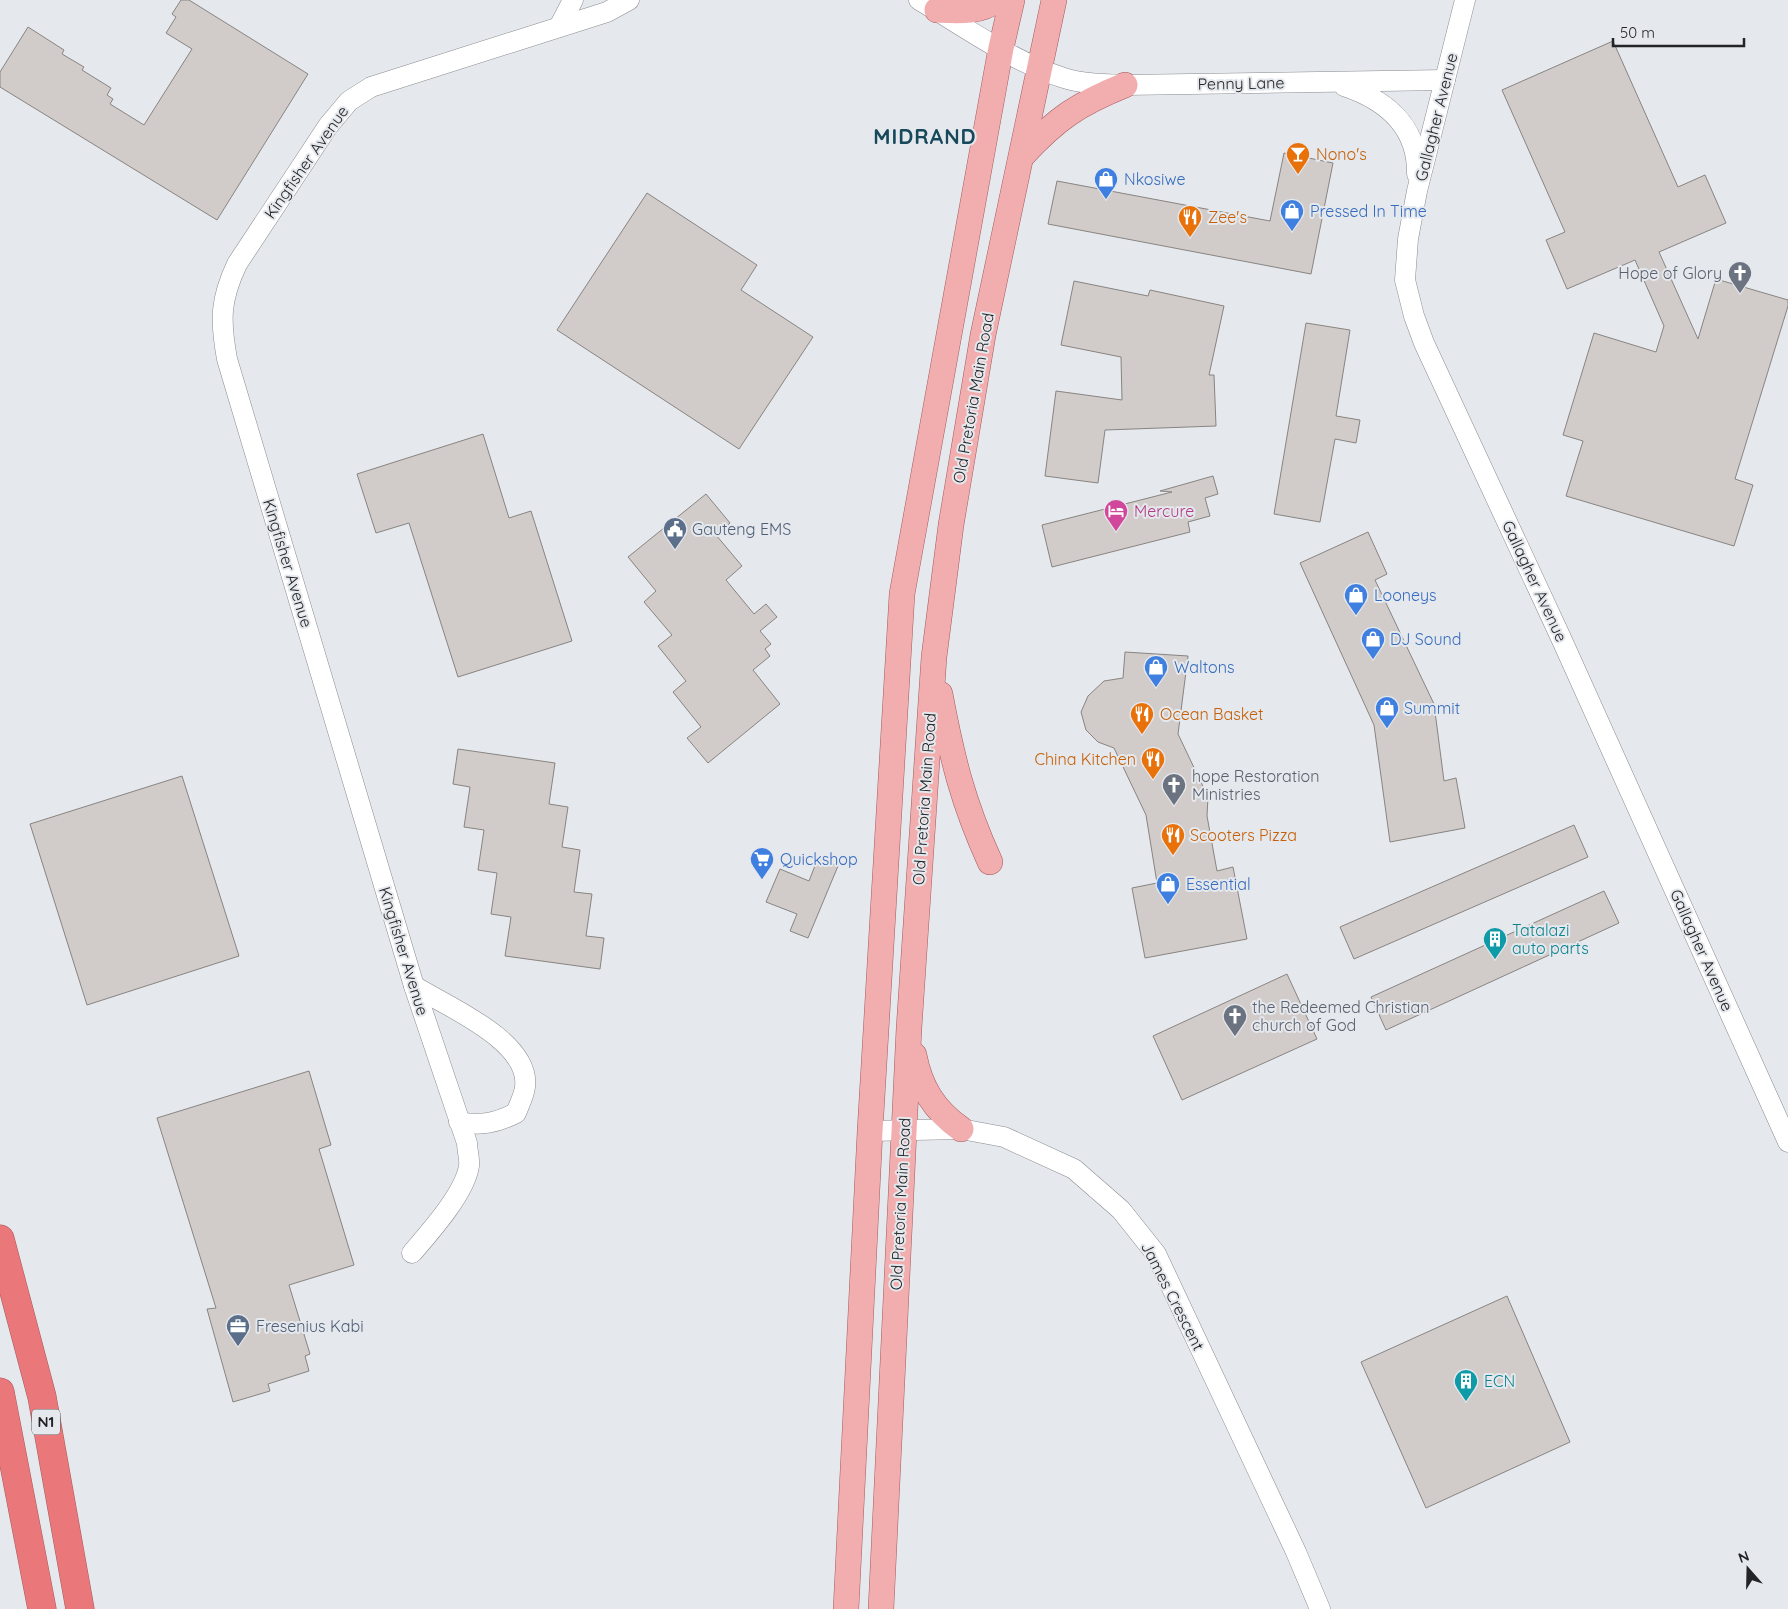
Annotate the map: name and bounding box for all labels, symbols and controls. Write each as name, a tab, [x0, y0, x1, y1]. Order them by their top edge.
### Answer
scale bar	[1613, 15, 1744, 47]
text: 50 m	[1620, 23, 1655, 42]
street label: Gallagher Avenue	[1410, 51, 1462, 183]
street label: Penny Lane	[1197, 72, 1285, 94]
street label: Kingfisher Avenue	[260, 102, 352, 222]
district label: MIDRAND	[873, 123, 977, 149]
bar icon: Nono's	[1285, 141, 1311, 175]
place label: Nono's	[1316, 144, 1367, 164]
shop icon: Nkosiwe	[1093, 166, 1119, 200]
place label: Nkosiwe	[1124, 169, 1186, 189]
shop icon: Pressed In Time	[1279, 198, 1305, 232]
place label: Pressed In Time	[1310, 201, 1427, 221]
restaurant icon: Zee's	[1177, 204, 1203, 238]
place label: Zee's	[1208, 207, 1247, 227]
church icon: Hope of Glory	[1727, 260, 1753, 294]
place label: Hope of Glory	[1618, 263, 1722, 283]
street label: Old Pretoria Main Road	[948, 311, 998, 485]
street label: Kingfisher Avenue	[259, 496, 317, 630]
hotel icon: Mercure	[1103, 498, 1129, 532]
place label: Mercure	[1134, 501, 1194, 521]
public building icon: Gauteng EMS	[662, 516, 688, 550]
street label: Gallagher Avenue	[1498, 517, 1572, 645]
place label: Gauteng EMS	[692, 519, 791, 539]
shop icon: Looneys	[1343, 582, 1369, 616]
place label: Looneys	[1374, 585, 1436, 605]
shop icon: DJ Sound	[1360, 626, 1386, 660]
place label: DJ Sound	[1390, 629, 1462, 649]
shop icon: Waltons	[1143, 654, 1169, 688]
place label: Waltons	[1174, 657, 1234, 677]
shop icon: Summit	[1374, 695, 1400, 729]
place label: Summit	[1404, 698, 1460, 718]
restaurant icon: Ocean Basket	[1129, 701, 1155, 735]
place label: Ocean Basket	[1160, 704, 1263, 724]
street label: Old Pretoria Main Road	[908, 712, 940, 886]
restaurant icon: China Kitchen	[1140, 746, 1166, 780]
place label: China Kitchen	[1034, 749, 1136, 769]
place label: hope Restoration Ministries	[1192, 766, 1319, 804]
church icon: hope Restoration Ministries	[1161, 772, 1187, 806]
restaurant icon: Scooters Pizza	[1160, 822, 1186, 856]
place label: Scooters Pizza	[1190, 825, 1297, 845]
supermarket icon: Quickshop	[749, 846, 775, 880]
place label: Quickshop	[780, 849, 858, 869]
shop icon: Essential	[1155, 871, 1181, 905]
place label: Essential	[1186, 874, 1251, 894]
street label: Kingfisher Avenue	[375, 884, 433, 1018]
street label: Gallagher Avenue	[1666, 886, 1738, 1014]
place label: Tatalazi auto parts	[1512, 920, 1589, 958]
building icon: Tatalazi auto parts	[1482, 926, 1508, 960]
place label: the Redeemed Christian church of God	[1252, 997, 1430, 1035]
church icon: the Redeemed Christian church of God	[1222, 1003, 1248, 1037]
street label: Old Pretoria Main Road	[885, 1117, 915, 1291]
street label: James Crescent	[1137, 1238, 1209, 1354]
office icon: Fresenius Kabi	[225, 1313, 251, 1347]
place label: Fresenius Kabi	[256, 1316, 364, 1336]
building icon: ECN	[1453, 1368, 1479, 1402]
place label: ECN	[1484, 1371, 1515, 1391]
road number: N1	[32, 1410, 60, 1434]
north arrow	[1723, 1544, 1773, 1594]
text: N	[1736, 1547, 1751, 1567]

